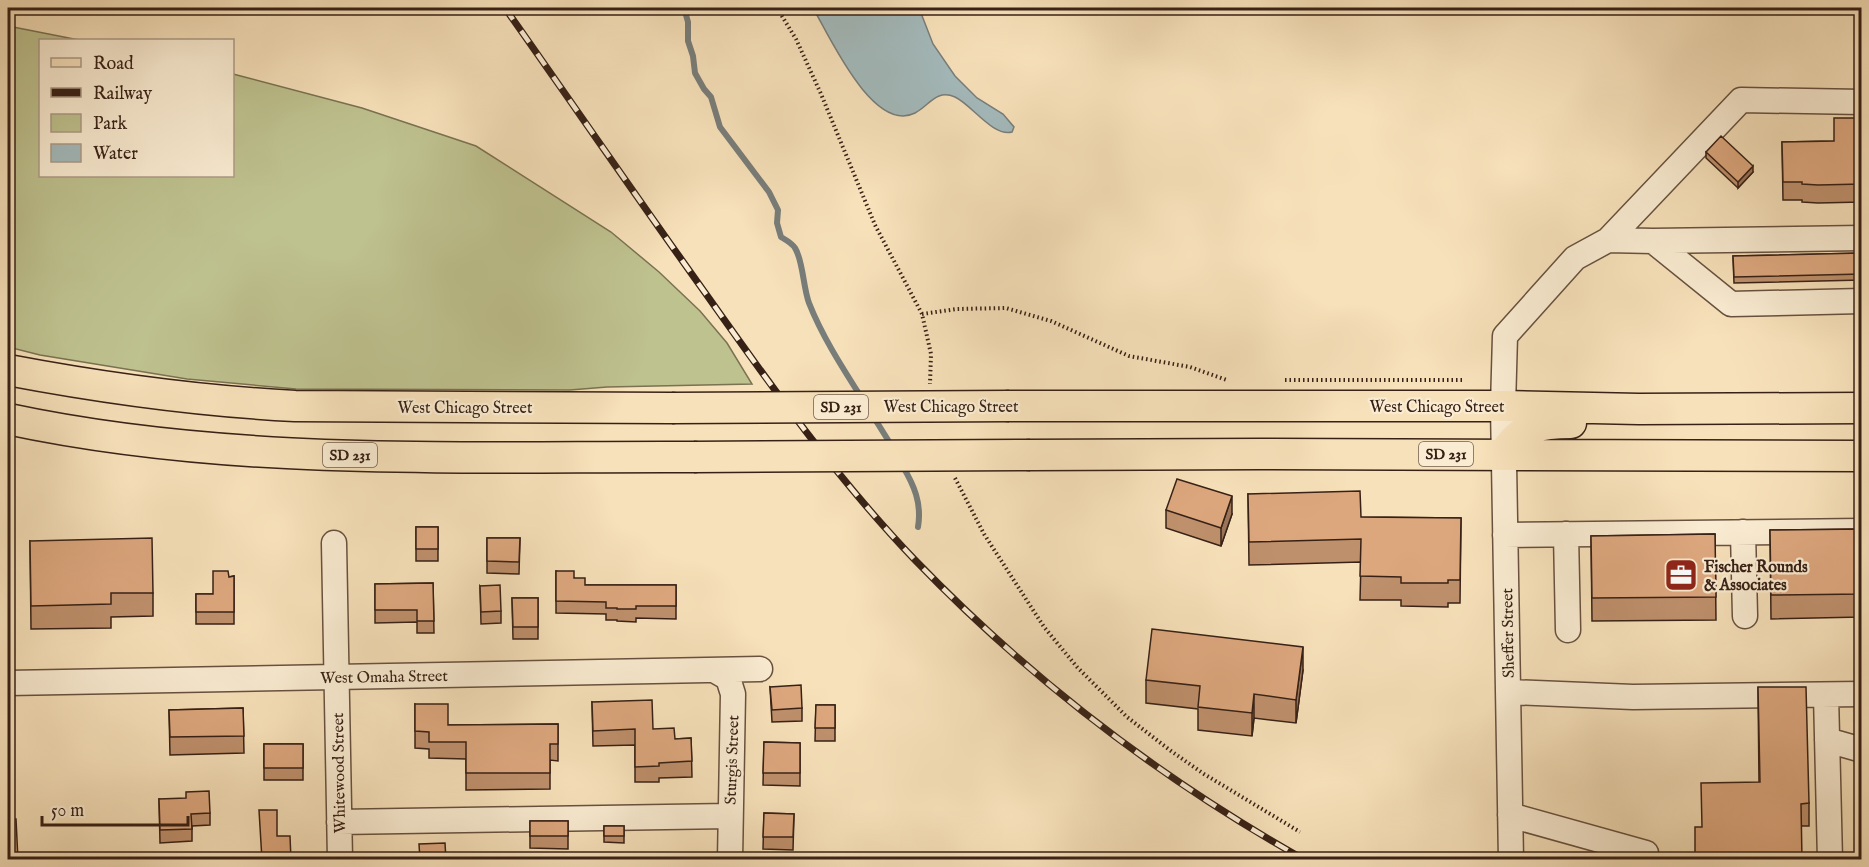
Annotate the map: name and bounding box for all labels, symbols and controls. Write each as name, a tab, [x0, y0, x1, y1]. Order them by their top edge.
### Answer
legend	[39, 39, 234, 177]
text: Road	[93, 53, 134, 76]
text: Railway	[93, 83, 152, 106]
text: Park	[93, 113, 128, 136]
text: Water	[93, 143, 138, 166]
road number: SD 231	[814, 395, 868, 419]
street label: West Chicago Street	[884, 398, 1019, 418]
street label: West Chicago Street	[1370, 398, 1505, 418]
street label: West Chicago Street	[398, 399, 533, 419]
road number: SD 231	[1419, 442, 1473, 466]
road number: SD 231	[323, 443, 377, 467]
office icon: Fischer Rounds & Associates	[1663, 557, 1699, 593]
place label: Fischer Rounds & Associates	[1704, 558, 1808, 596]
street label: Sheffer Street	[1498, 587, 1520, 678]
street label: West Omaha Street	[320, 667, 449, 689]
street label: Whitewood Street	[329, 712, 351, 834]
street label: Sturgis Street	[721, 714, 745, 805]
scale bar	[42, 789, 188, 827]
text: 50 m	[51, 800, 84, 823]

